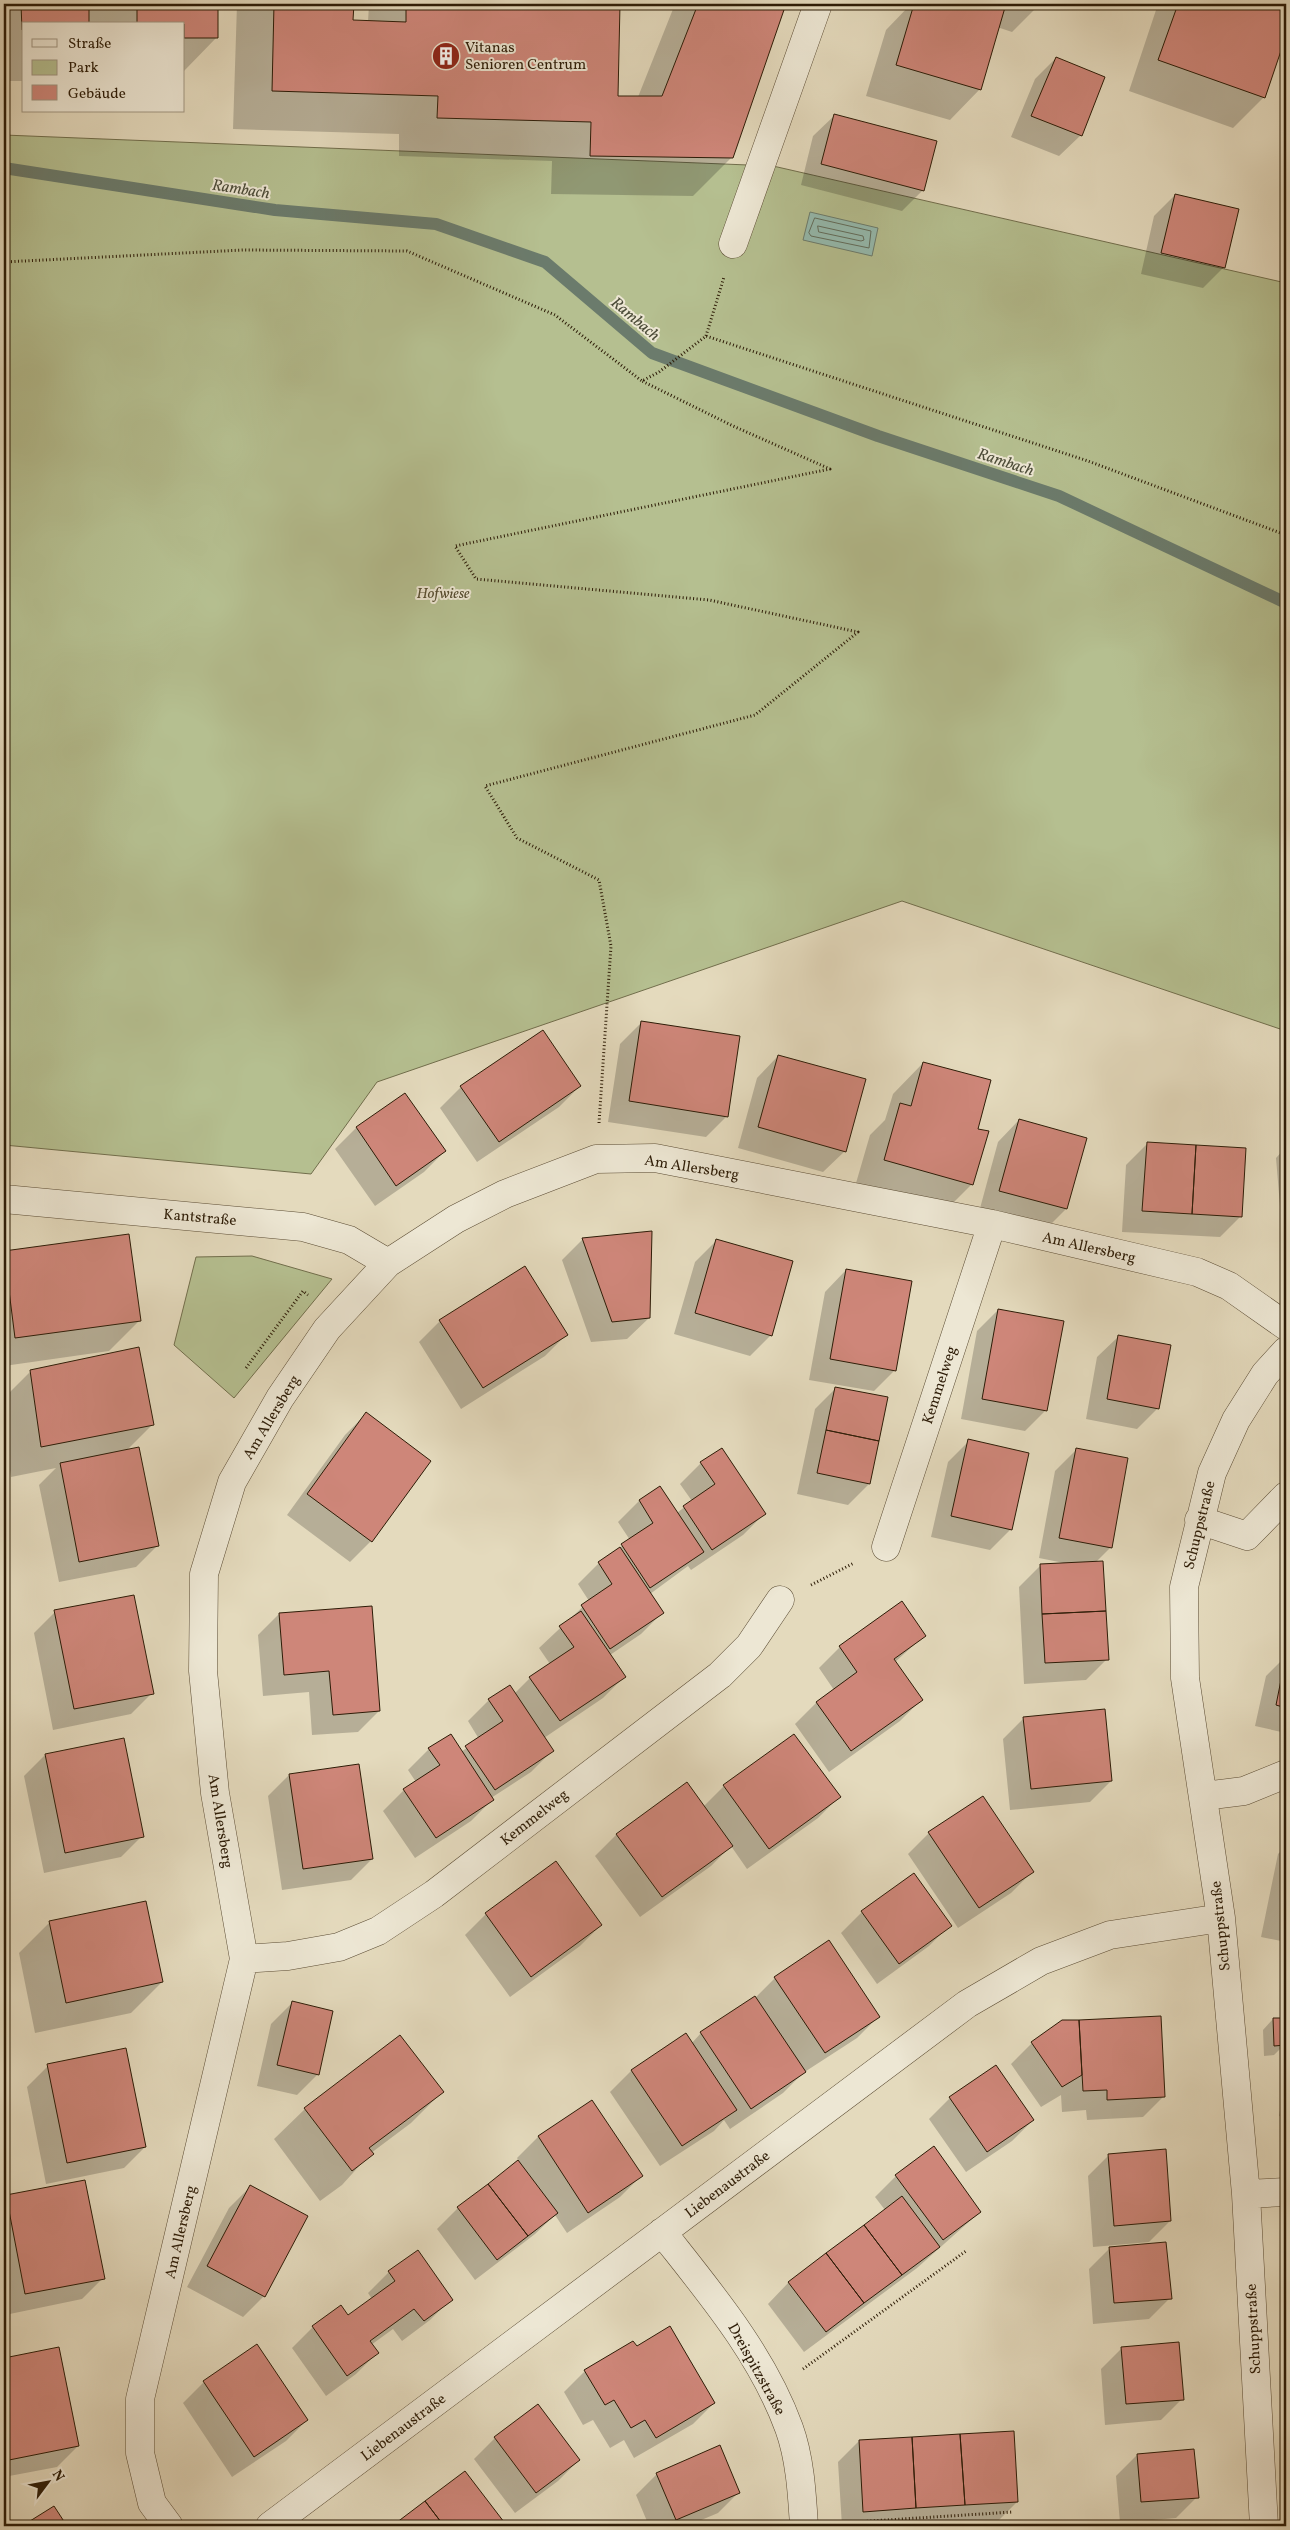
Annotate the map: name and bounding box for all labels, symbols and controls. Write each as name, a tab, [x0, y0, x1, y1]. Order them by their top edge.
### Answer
legend	[22, 22, 185, 112]
text: Straße	[68, 34, 111, 55]
place label: Vitanas Senioren Centrum	[465, 38, 586, 76]
building icon: Vitanas Senioren Centrum	[431, 41, 461, 71]
text: Park	[68, 58, 99, 79]
text: Gebäude	[68, 84, 126, 105]
water label: Rambach	[210, 175, 271, 205]
water label: Rambach	[605, 292, 664, 347]
water label: Rambach	[974, 443, 1036, 482]
park label: Hofwiese	[416, 584, 470, 605]
street label: Am Allersberg	[643, 1151, 741, 1186]
street label: Kantstraße	[162, 1205, 237, 1232]
street label: Am Allersberg	[1040, 1227, 1138, 1270]
street label: Kemmelweg	[918, 1343, 963, 1427]
street label: Am Allersberg	[239, 1371, 306, 1464]
street label: Schuppstraße	[1179, 1479, 1222, 1572]
street label: Am Allersberg	[202, 1772, 237, 1870]
street label: Kemmelweg	[497, 1785, 574, 1851]
street label: Schuppstraße	[1206, 1880, 1237, 1972]
street label: Liebenaustraße	[681, 2146, 775, 2224]
street label: Am Allersberg	[160, 2183, 203, 2281]
street label: Schuppstraße	[1242, 2283, 1267, 2375]
street label: Dreispitzstraße	[722, 2320, 790, 2420]
street label: Liebenaustraße	[357, 2389, 451, 2467]
north arrow	[22, 2458, 72, 2508]
text: N	[47, 2467, 69, 2485]

